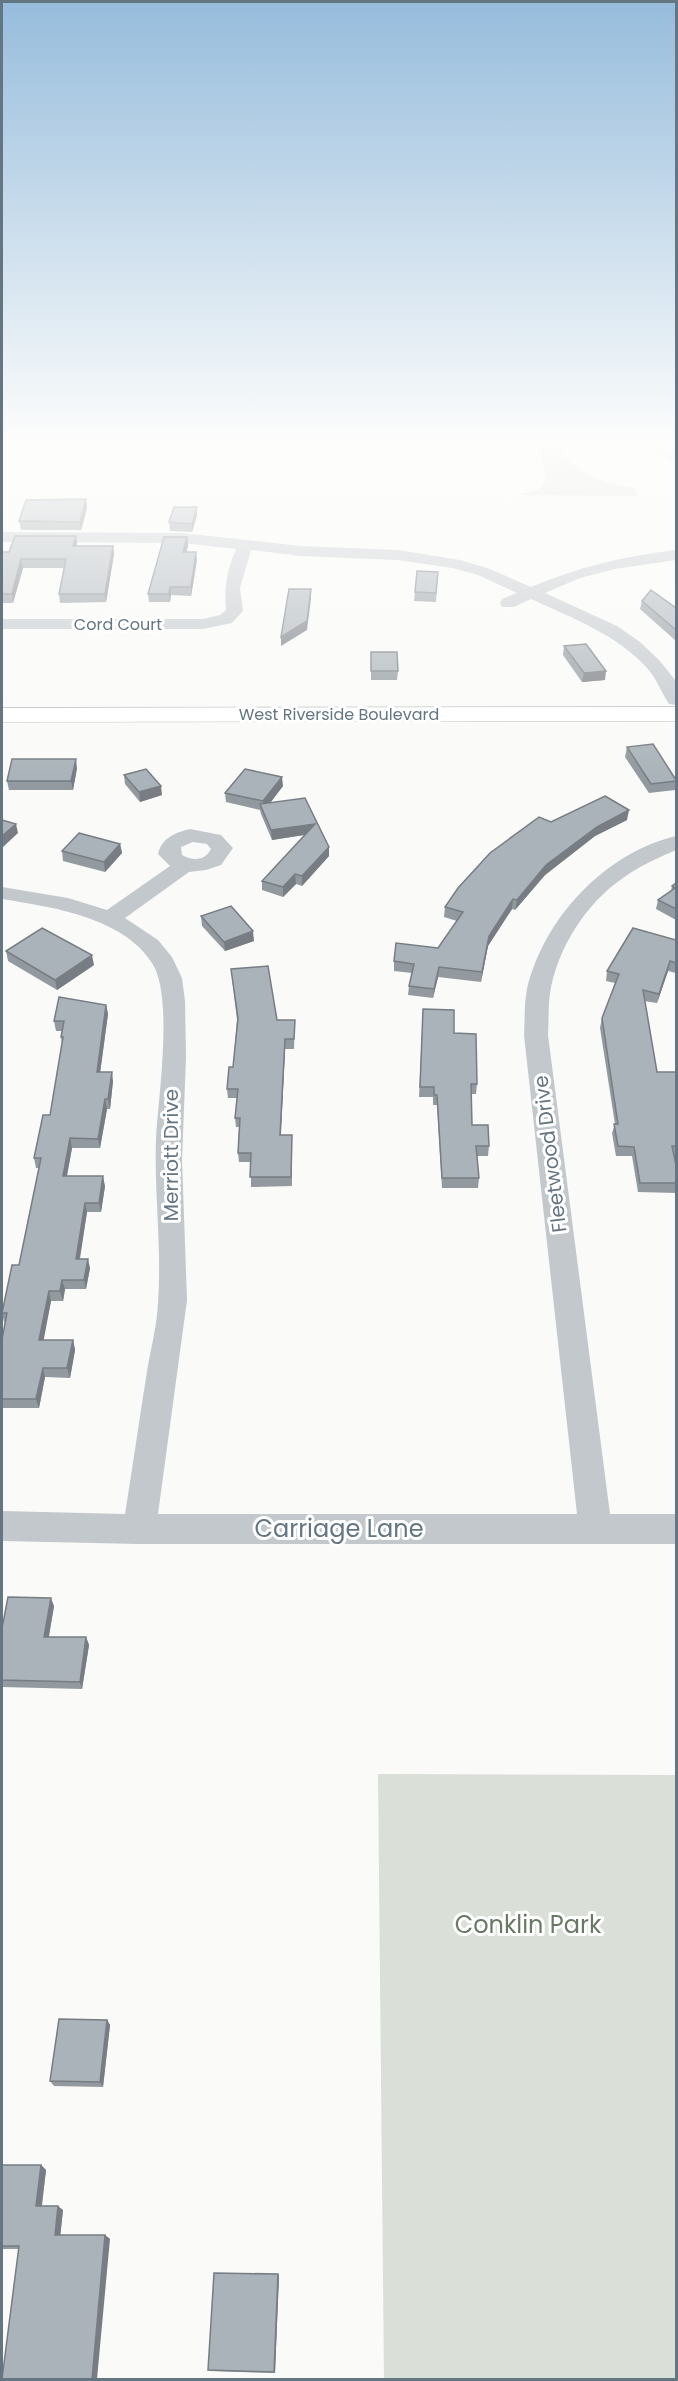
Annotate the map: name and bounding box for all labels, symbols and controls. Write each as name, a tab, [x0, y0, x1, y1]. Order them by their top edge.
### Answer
street label: Cord Court	[74, 613, 162, 636]
street label: West Riverside Boulevard	[239, 703, 439, 726]
street label: Fleetwood Drive	[526, 1074, 574, 1234]
street label: Merriott Drive	[157, 1089, 185, 1221]
street label: Carriage Lane	[254, 1512, 424, 1545]
park label: Conklin Park	[455, 1908, 602, 1941]

